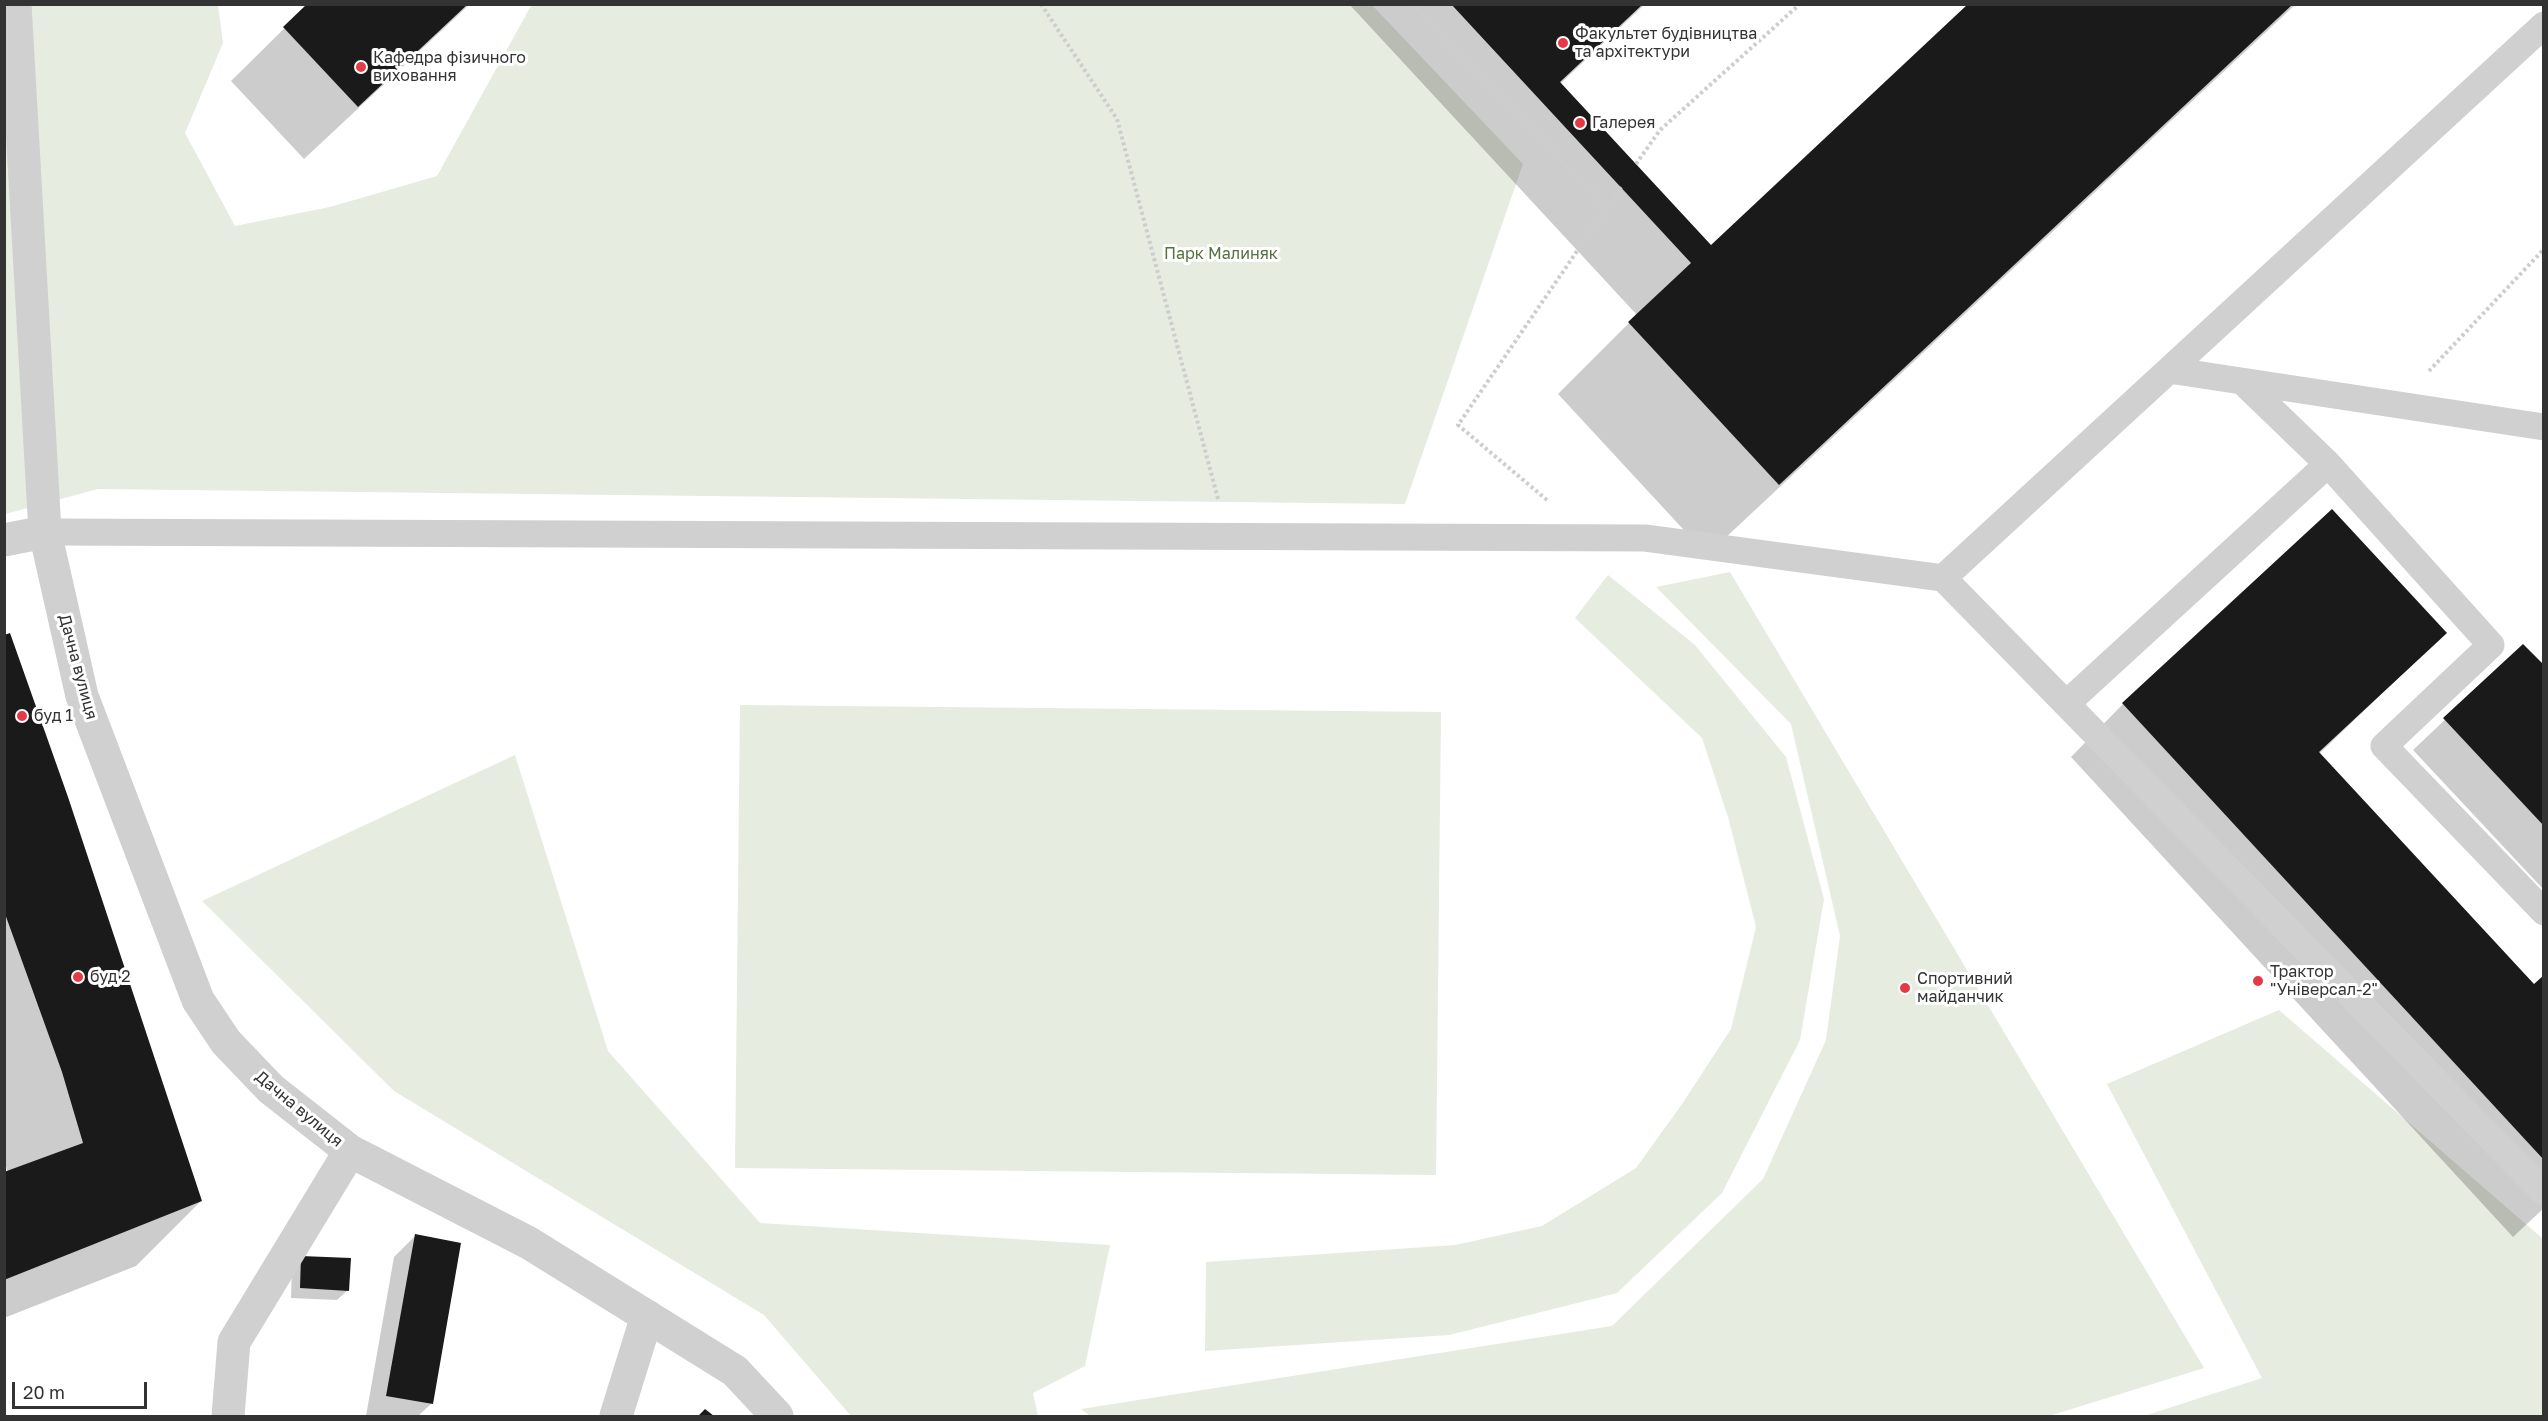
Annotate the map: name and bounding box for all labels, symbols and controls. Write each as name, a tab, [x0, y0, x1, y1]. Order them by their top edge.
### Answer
place label: Факультет будівництва та архітектури	[1575, 24, 1757, 62]
marker: Факультет будівництва та архітектури	[1556, 36, 1570, 50]
place label: Кафедра фізичного виховання	[373, 48, 526, 86]
marker: Кафедра фізичного виховання	[354, 60, 368, 74]
place label: Галерея	[1592, 113, 1655, 133]
marker: Галерея	[1573, 116, 1587, 130]
park label: Парк Малиняк	[1164, 244, 1278, 264]
street label: Дачна вулиця	[55, 612, 101, 722]
place label: буд 1	[34, 706, 73, 726]
marker: буд 1	[15, 709, 29, 723]
place label: Трактор "Універсал-2"	[2270, 962, 2378, 1000]
place label: буд 2	[90, 967, 131, 987]
place label: Спортивний майданчик	[1917, 969, 2013, 1007]
marker: буд 2	[71, 970, 85, 984]
marker: Трактор "Універсал-2"	[2251, 974, 2265, 988]
marker: Спортивний майданчик	[1898, 981, 1912, 995]
street label: Дачна вулиця	[251, 1067, 347, 1151]
scale bar	[15, 1370, 150, 1408]
text: 20 m	[23, 1381, 65, 1403]

